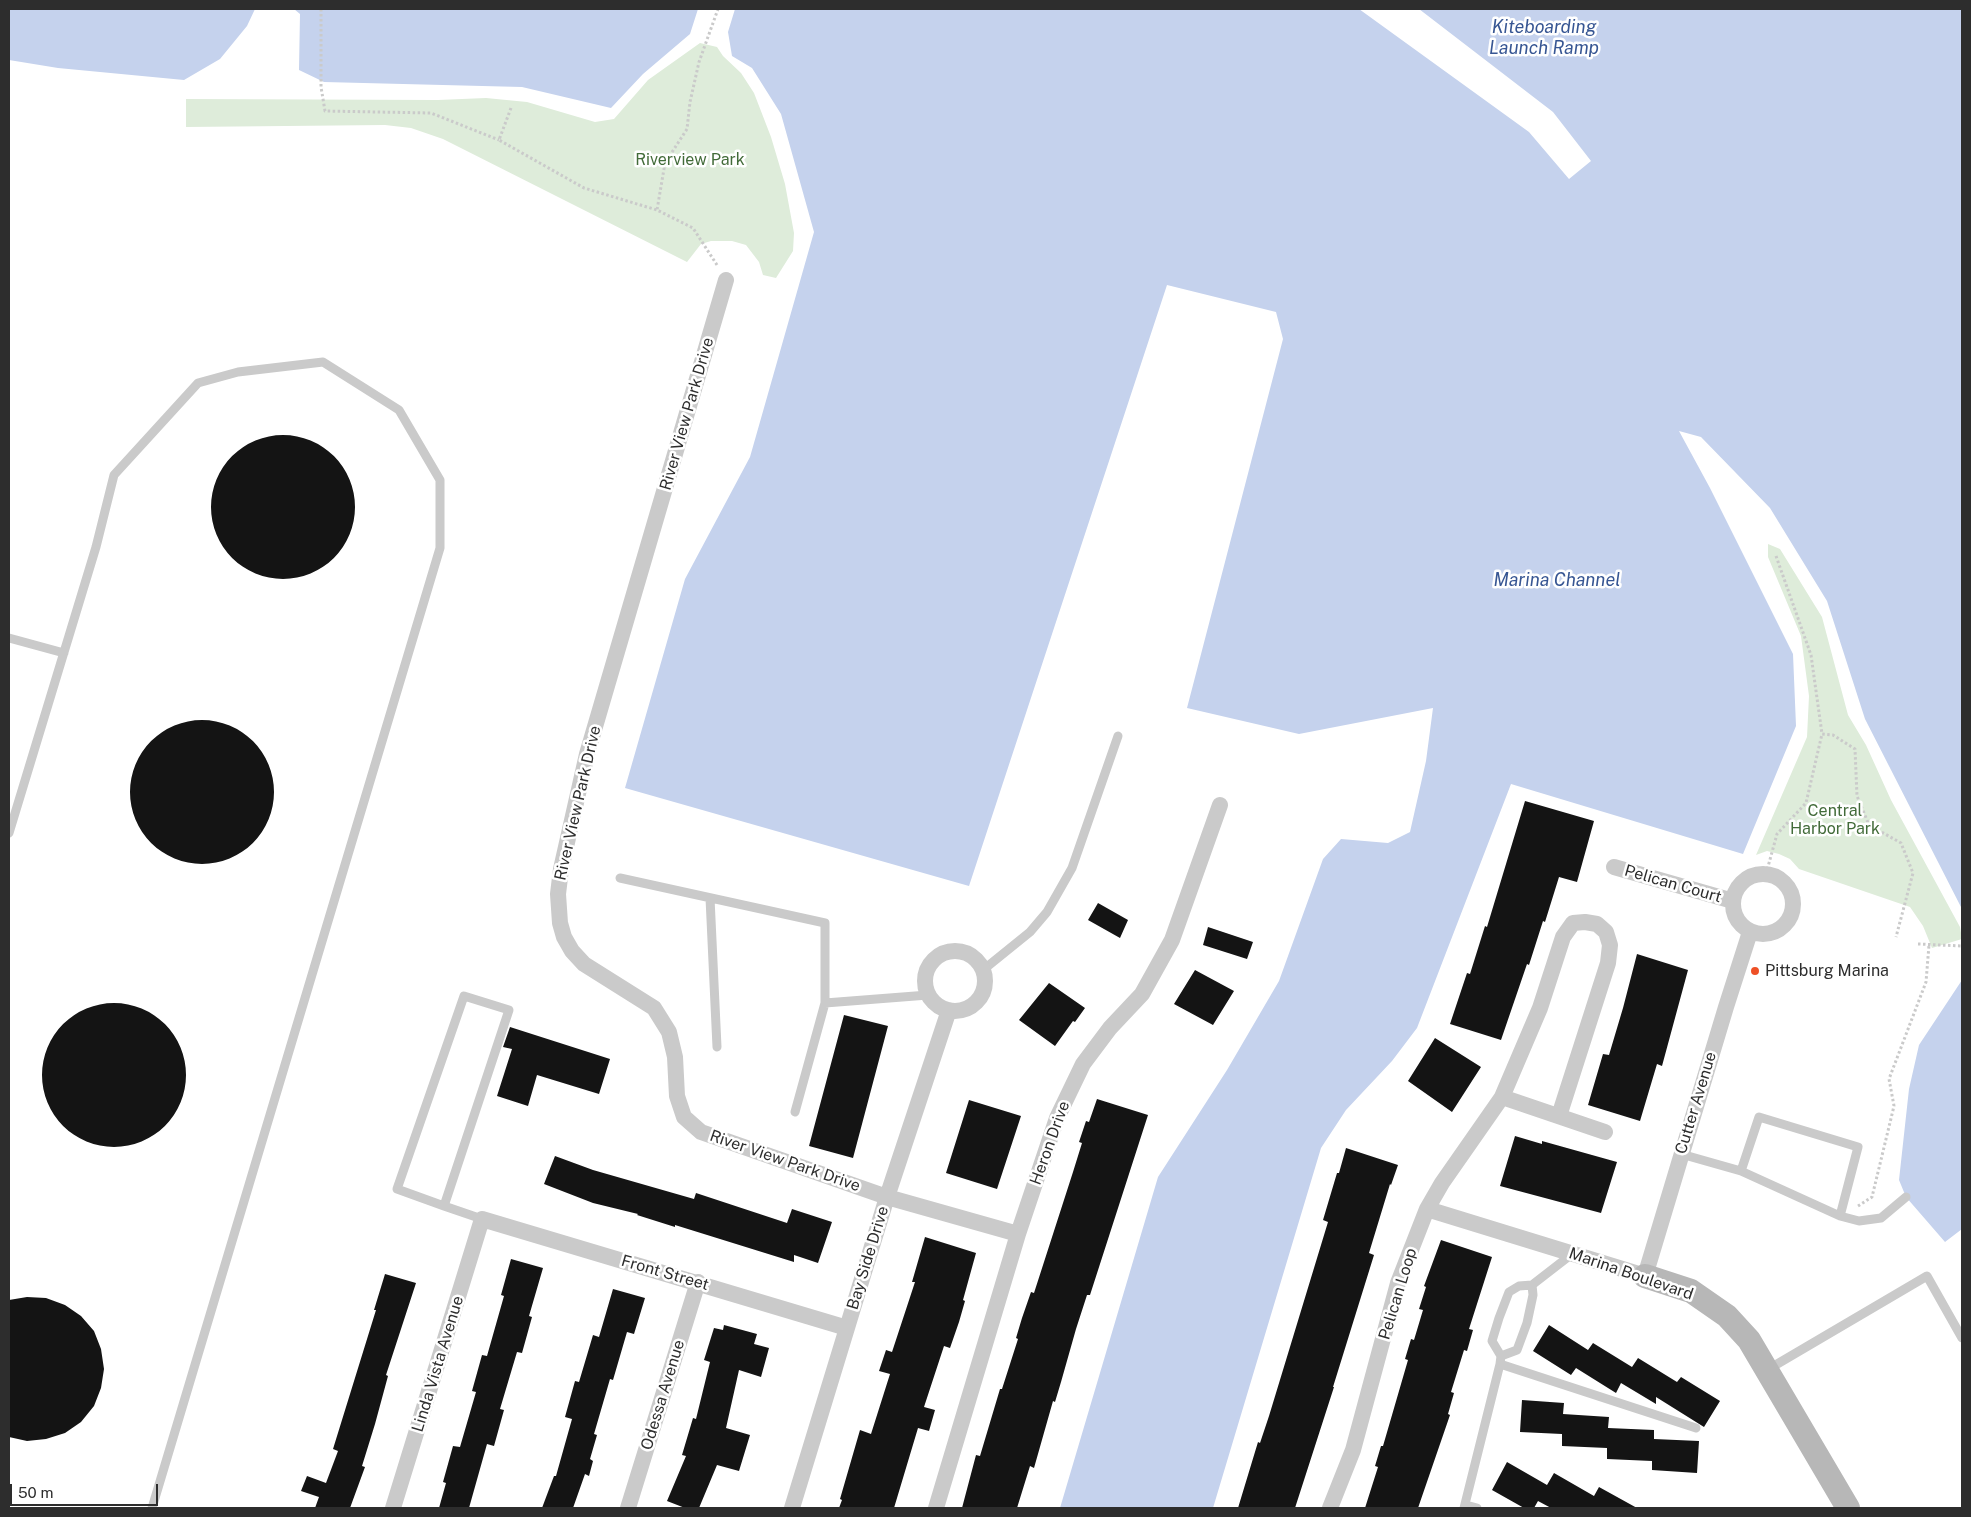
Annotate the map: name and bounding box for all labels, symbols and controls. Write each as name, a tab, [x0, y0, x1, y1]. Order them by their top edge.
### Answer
water label: Kiteboarding Launch Ramp	[1489, 16, 1599, 58]
park label: Riverview Park	[635, 150, 745, 170]
street label: River View Park Drive	[656, 335, 718, 493]
water label: Marina Channel	[1493, 569, 1621, 591]
street label: River View Park Drive	[551, 724, 605, 882]
park label: Central Harbor Park	[1790, 801, 1880, 839]
street label: Pelican Court	[1622, 861, 1724, 907]
place label: Pittsburg Marina	[1765, 961, 1889, 981]
marker: Pittsburg Marina	[1749, 965, 1761, 977]
street label: Cutter Avenue	[1671, 1050, 1721, 1156]
street label: Heron Drive	[1026, 1098, 1074, 1188]
street label: River View Park Drive	[707, 1126, 863, 1196]
street label: Bay Side Drive	[843, 1204, 893, 1312]
street label: Marina Boulevard	[1566, 1244, 1696, 1304]
street label: Pelican Loop	[1375, 1246, 1421, 1342]
street label: Front Street	[619, 1251, 711, 1295]
street label: Linda Vista Avenue	[408, 1294, 468, 1434]
street label: Odessa Avenue	[637, 1338, 689, 1452]
scale bar	[12, 1474, 160, 1506]
text: 50 m	[18, 1484, 53, 1501]

